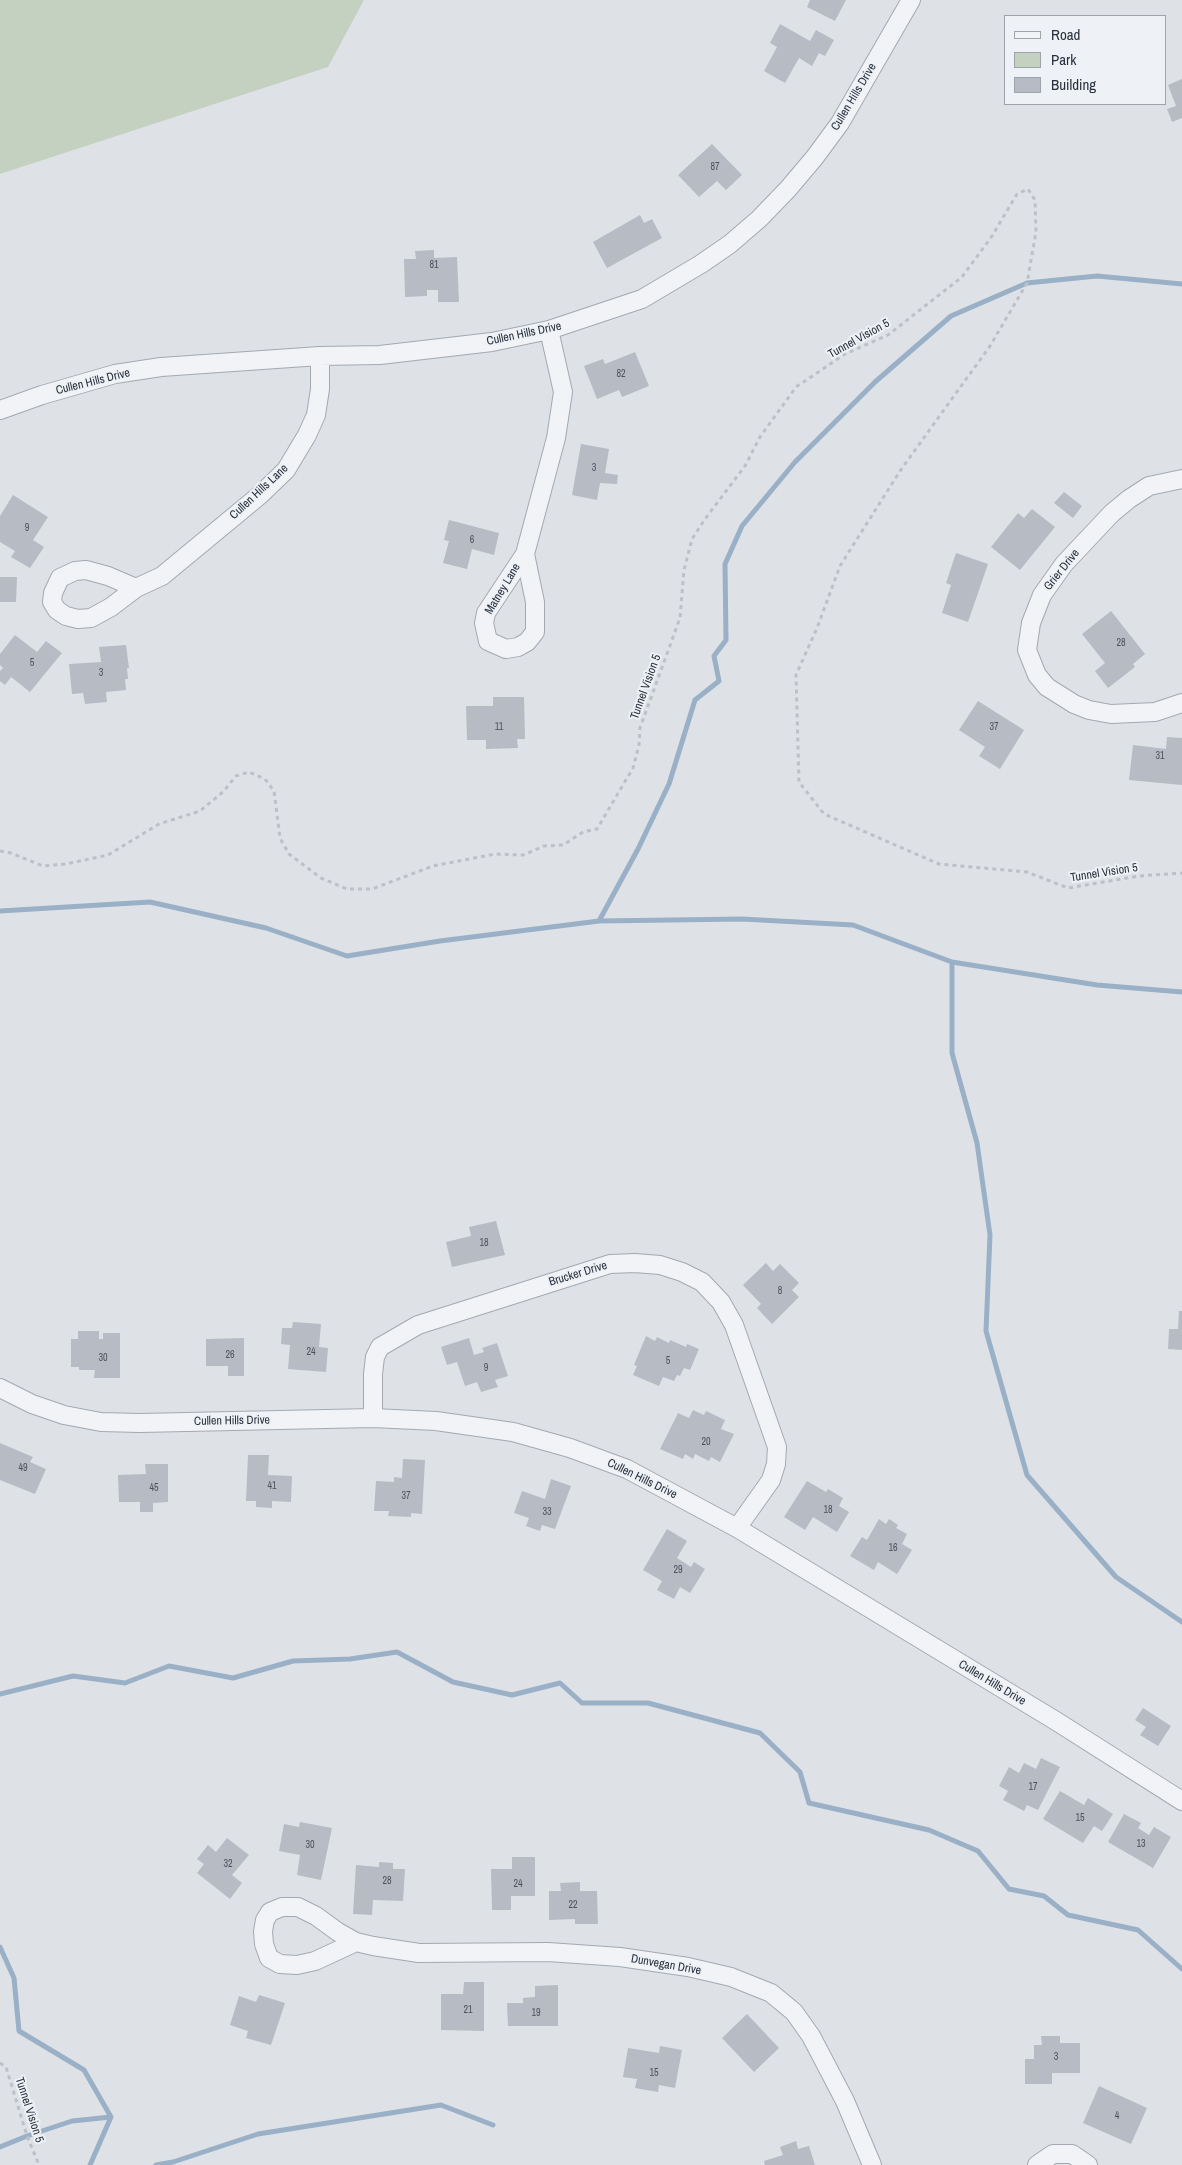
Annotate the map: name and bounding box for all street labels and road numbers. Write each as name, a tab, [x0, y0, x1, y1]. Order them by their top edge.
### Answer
street label: Cullen Hills Drive	[828, 61, 880, 133]
street label: Tunnel Vision 5	[826, 316, 892, 362]
street label: Cullen Hills Drive	[485, 319, 563, 349]
street label: Cullen Hills Drive	[54, 366, 132, 398]
street label: Cullen Hills Lane	[227, 461, 291, 523]
street label: Grier Drive	[1041, 547, 1083, 593]
street label: Matney Lane	[482, 561, 524, 617]
street label: Tunnel Vision 5	[628, 653, 664, 721]
street label: Tunnel Vision 5	[1069, 861, 1139, 885]
street label: Brucker Drive	[547, 1258, 609, 1290]
street label: Cullen Hills Drive	[194, 1413, 270, 1429]
street label: Cullen Hills Drive	[605, 1456, 679, 1502]
street label: Cullen Hills Drive	[956, 1657, 1028, 1709]
street label: Dunvegan Drive	[630, 1952, 702, 1978]
street label: Tunnel Vision 5	[12, 2075, 46, 2145]

